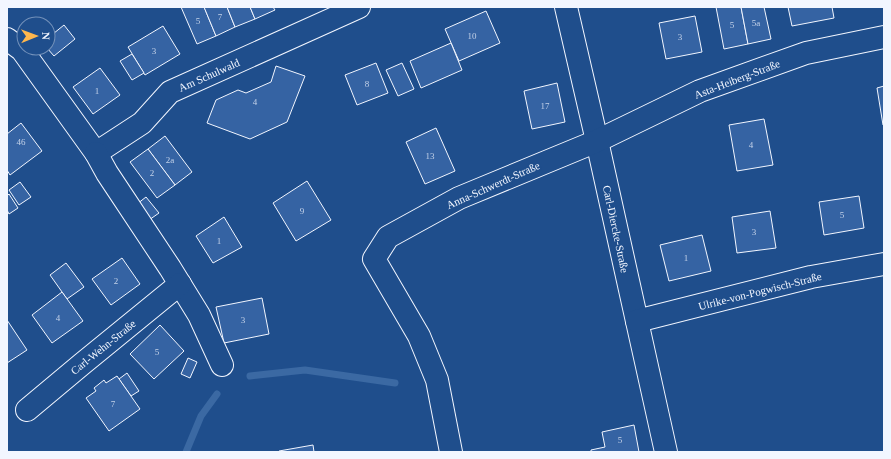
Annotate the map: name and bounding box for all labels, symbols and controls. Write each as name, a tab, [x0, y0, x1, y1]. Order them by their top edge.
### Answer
house number: 7	[218, 12, 223, 22]
north arrow	[16, 16, 56, 56]
house number: 5	[196, 16, 201, 26]
house number: 5a	[752, 18, 760, 28]
house number: 5	[730, 20, 735, 30]
house number: 10	[468, 31, 477, 41]
text: N	[40, 32, 52, 40]
house number: 3	[678, 32, 683, 42]
house number: 3	[152, 46, 157, 56]
street label: Am Schulwald	[177, 56, 242, 94]
street label: Asta-Heiberg-Straße	[692, 57, 782, 101]
house number: 8	[365, 79, 370, 89]
house number: 1	[95, 86, 99, 96]
house number: 4	[253, 97, 258, 107]
house number: 17	[541, 101, 550, 111]
house number: 46	[17, 137, 26, 147]
house number: 4	[749, 140, 754, 150]
house number: 13	[426, 151, 435, 161]
house number: 2a	[166, 155, 174, 165]
street label: Anna-Schwerdt-Straße	[445, 159, 542, 211]
house number: 2	[150, 168, 154, 178]
street label: Carl-Diercke-Straße	[601, 184, 631, 274]
house number: 9	[300, 206, 305, 216]
house number: 5	[840, 210, 845, 220]
house number: 3	[752, 227, 757, 237]
house number: 1	[217, 236, 221, 246]
house number: 1	[684, 253, 688, 263]
street label: Ulrike-von-Pogwisch-Straße	[697, 270, 823, 312]
house number: 2	[114, 276, 118, 286]
house number: 4	[56, 313, 61, 323]
house number: 3	[241, 315, 246, 325]
street label: Carl-Wehn-Straße	[68, 317, 138, 377]
house number: 5	[155, 347, 160, 357]
house number: 7	[111, 399, 116, 409]
house number: 5	[618, 435, 623, 445]

